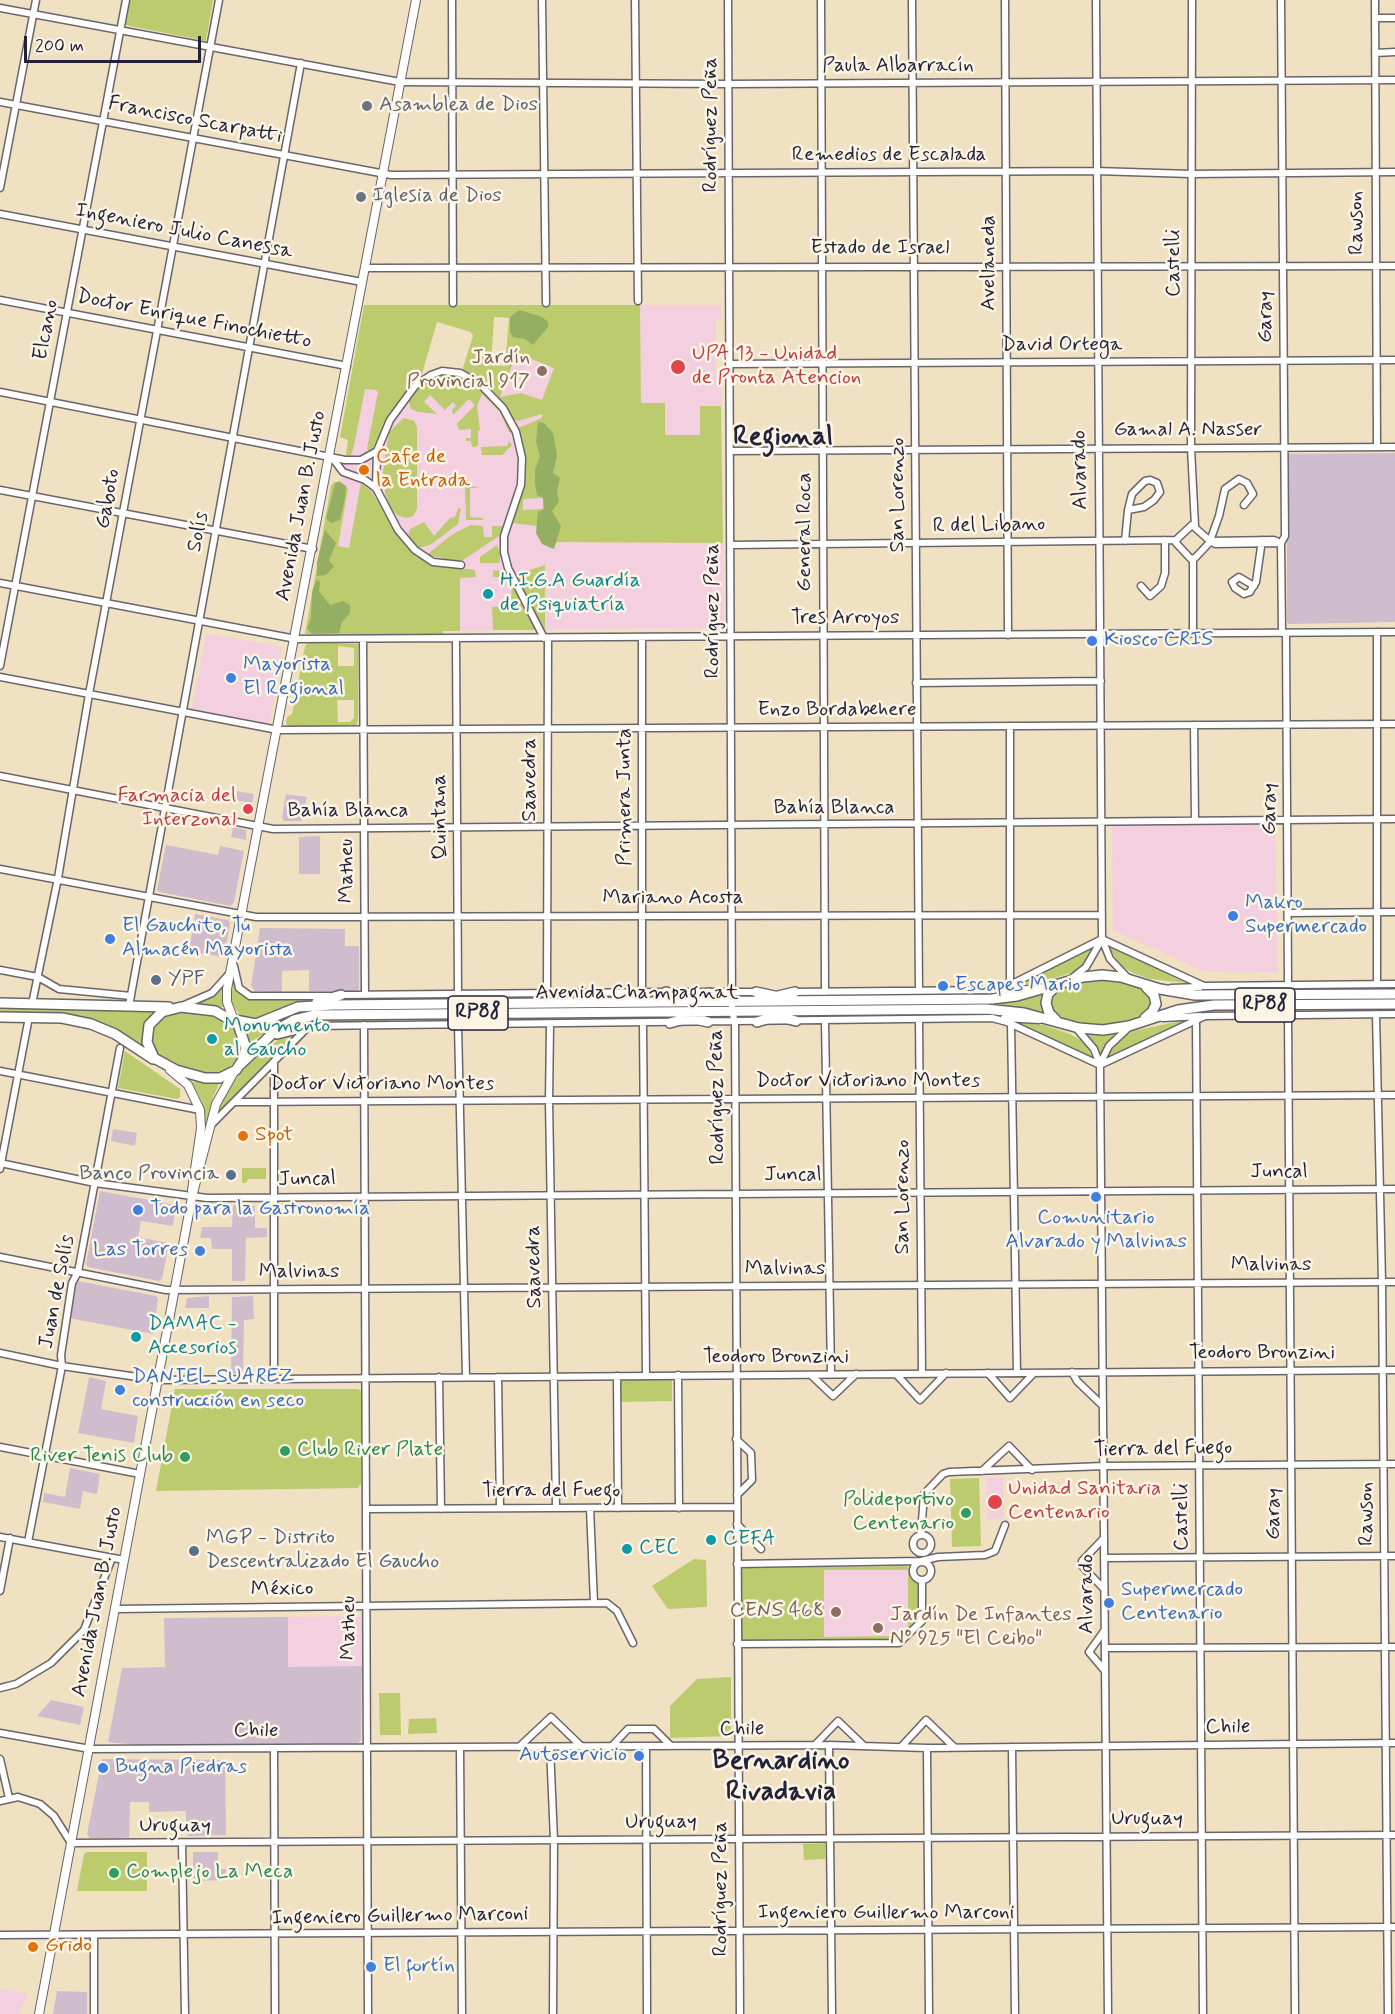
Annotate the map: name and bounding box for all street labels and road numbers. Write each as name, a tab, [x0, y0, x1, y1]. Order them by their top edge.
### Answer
street label: Paula Albarracín	[822, 54, 974, 80]
street label: Rodríguez Peña	[699, 57, 725, 193]
street label: Francisco Scarpatti	[106, 92, 284, 150]
street label: Remedios de Escalada	[792, 143, 986, 169]
street label: Rawson	[1345, 191, 1371, 255]
street label: Ingeniero Julio Canessa	[73, 199, 295, 265]
street label: Avellaneda	[977, 215, 1003, 311]
street label: Castelli	[1162, 229, 1188, 297]
street label: Estado de Israel	[811, 236, 949, 262]
street label: Doctor Enrique Finochietto	[74, 285, 314, 355]
street label: Garay	[1254, 291, 1280, 343]
street label: Elcano	[29, 298, 65, 362]
street label: David Ortega	[1002, 333, 1122, 359]
street label: Avenida Juan B. Justo	[271, 409, 333, 603]
street label: Gamal A. Nasser	[1114, 418, 1262, 444]
street label: Alvarado	[1068, 430, 1094, 510]
street label: San Lorenzo	[886, 438, 912, 552]
street label: Gaboto	[91, 467, 127, 531]
street label: General Roca	[793, 472, 819, 592]
street label: Solís	[183, 510, 215, 554]
street label: R del Libano	[932, 512, 1046, 540]
street label: Rodríguez Peña	[701, 543, 727, 679]
street label: Tres Arroyos	[791, 606, 899, 632]
street label: Enzo Bordabehere	[758, 698, 916, 724]
street label: Primera Junta	[613, 728, 639, 866]
street label: Saavedra	[518, 738, 544, 822]
street label: Quintana	[428, 774, 454, 860]
street label: Garay	[1258, 783, 1284, 835]
street label: Bahía Blanca	[774, 796, 894, 822]
street label: Bahía Blanca	[288, 799, 408, 825]
street label: Matheu	[335, 839, 361, 903]
street label: Mariano Acosta	[603, 886, 743, 912]
street label: Avenida Champagnat	[535, 981, 739, 1007]
road number: RP88	[1235, 988, 1295, 1022]
road number: RP88	[448, 996, 508, 1030]
street label: Rodríguez Peña	[704, 1029, 732, 1165]
street label: Doctor Victoriano Montes	[756, 1069, 980, 1095]
street label: Doctor Victoriano Montes	[270, 1072, 494, 1098]
street label: San Lorenzo	[891, 1140, 917, 1254]
street label: Juncal	[1250, 1160, 1308, 1186]
street label: Juncal	[764, 1163, 822, 1189]
street label: Juncal	[278, 1167, 336, 1193]
street label: Saavedra	[522, 1225, 548, 1309]
street label: Juan de Solís	[35, 1233, 81, 1351]
street label: Malvinas	[1231, 1253, 1311, 1279]
street label: Malvinas	[745, 1257, 825, 1283]
street label: Malvinas	[259, 1260, 339, 1286]
street label: Teodoro Bronzini	[1189, 1341, 1335, 1367]
street label: Teodoro Bronzini	[703, 1345, 849, 1371]
street label: Tierra del Fuego	[1094, 1436, 1232, 1464]
street label: Tierra del Fuego	[482, 1479, 620, 1505]
street label: Rawson	[1355, 1482, 1381, 1546]
street label: Castelli	[1170, 1483, 1196, 1551]
street label: Garay	[1262, 1488, 1288, 1540]
street label: Avenida Juan B. Justo	[67, 1505, 129, 1699]
street label: Alvarado	[1075, 1554, 1101, 1634]
street label: México	[250, 1577, 314, 1603]
street label: Matheu	[337, 1596, 363, 1660]
street label: Chile	[1205, 1715, 1251, 1741]
street label: Chile	[719, 1717, 765, 1743]
street label: Chile	[234, 1719, 278, 1745]
street label: Uruguay	[1111, 1807, 1183, 1833]
street label: Uruguay	[625, 1810, 697, 1836]
street label: Uruguay	[139, 1814, 211, 1840]
street label: Rodríguez Peña	[709, 1821, 735, 1957]
street label: Ingeniero Guillermo Marconi	[758, 1901, 1014, 1927]
street label: Ingeniero Guillermo Marconi	[271, 1902, 529, 1932]

